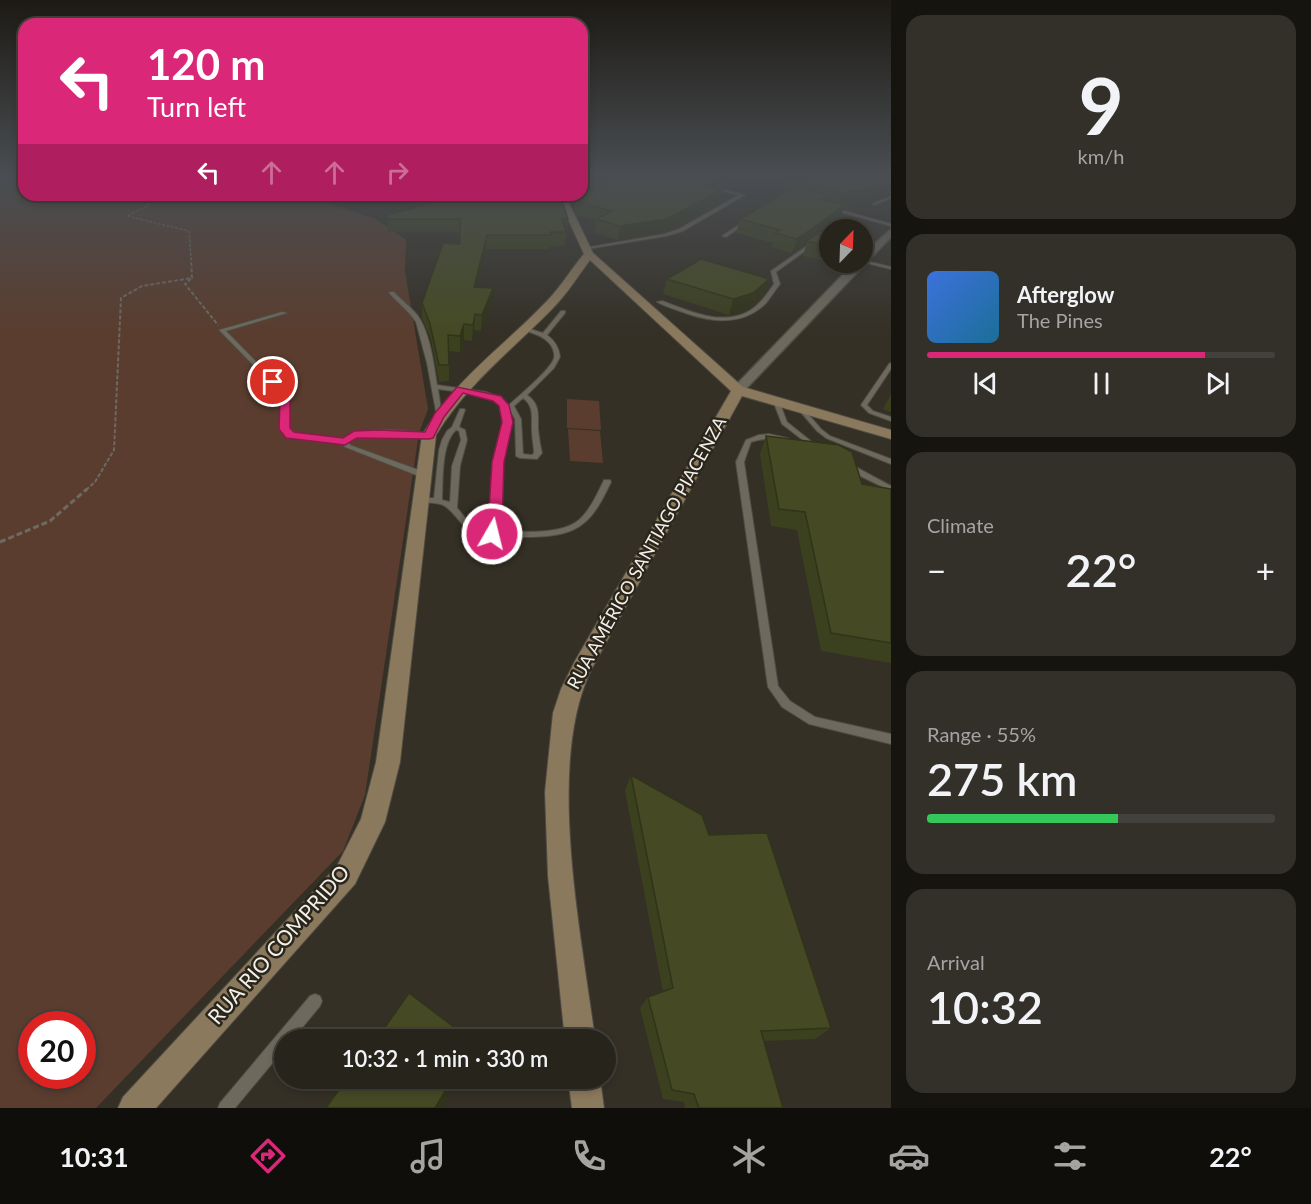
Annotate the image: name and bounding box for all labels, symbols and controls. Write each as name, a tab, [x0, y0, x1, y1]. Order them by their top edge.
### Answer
text: 120 m	[147, 39, 265, 89]
icon: left	[48, 42, 126, 120]
text: 9	[1078, 58, 1124, 152]
text: Turn left	[147, 90, 246, 123]
text: km/h	[1078, 144, 1124, 168]
icon: left	[192, 156, 225, 189]
icon: ahead	[255, 156, 288, 189]
icon: ahead	[318, 156, 351, 189]
icon: right	[381, 156, 414, 189]
north arrow	[819, 219, 873, 273]
map controls	[819, 219, 873, 273]
text: Afterglow	[1017, 281, 1114, 308]
text: The Pines	[1017, 308, 1103, 332]
pin	[247, 356, 298, 407]
icon: arrive	[256, 365, 289, 398]
icon: previous	[969, 367, 1002, 400]
icon: pause	[1085, 367, 1118, 400]
icon: next	[1201, 367, 1234, 400]
street label: RUA AMÉRICO SANTIAGO PIACENZA	[562, 412, 731, 693]
position arrow	[460, 502, 524, 566]
text: Climate	[927, 513, 994, 537]
text: 22°	[1066, 543, 1136, 597]
text: −	[927, 550, 946, 590]
text: +	[1256, 550, 1275, 590]
text: Range · 55%	[927, 722, 1036, 746]
text: 275 km	[927, 752, 1077, 806]
street label: RUA RIO COMPRIDO	[202, 859, 354, 1029]
text: Arrival	[927, 950, 985, 974]
text: 10:32	[927, 980, 1043, 1034]
speed limit sign: 20	[18, 1011, 96, 1089]
text: 10:32 · 1 min · 330 m	[342, 1045, 548, 1072]
icon: directions	[247, 1135, 289, 1177]
icon: music	[407, 1135, 449, 1177]
icon: phone	[568, 1135, 610, 1177]
icon: climate	[728, 1135, 770, 1177]
icon: car	[888, 1135, 930, 1177]
icon: filters	[1049, 1135, 1091, 1177]
text: 10:31	[59, 1140, 129, 1173]
text: 22°	[1209, 1140, 1252, 1173]

